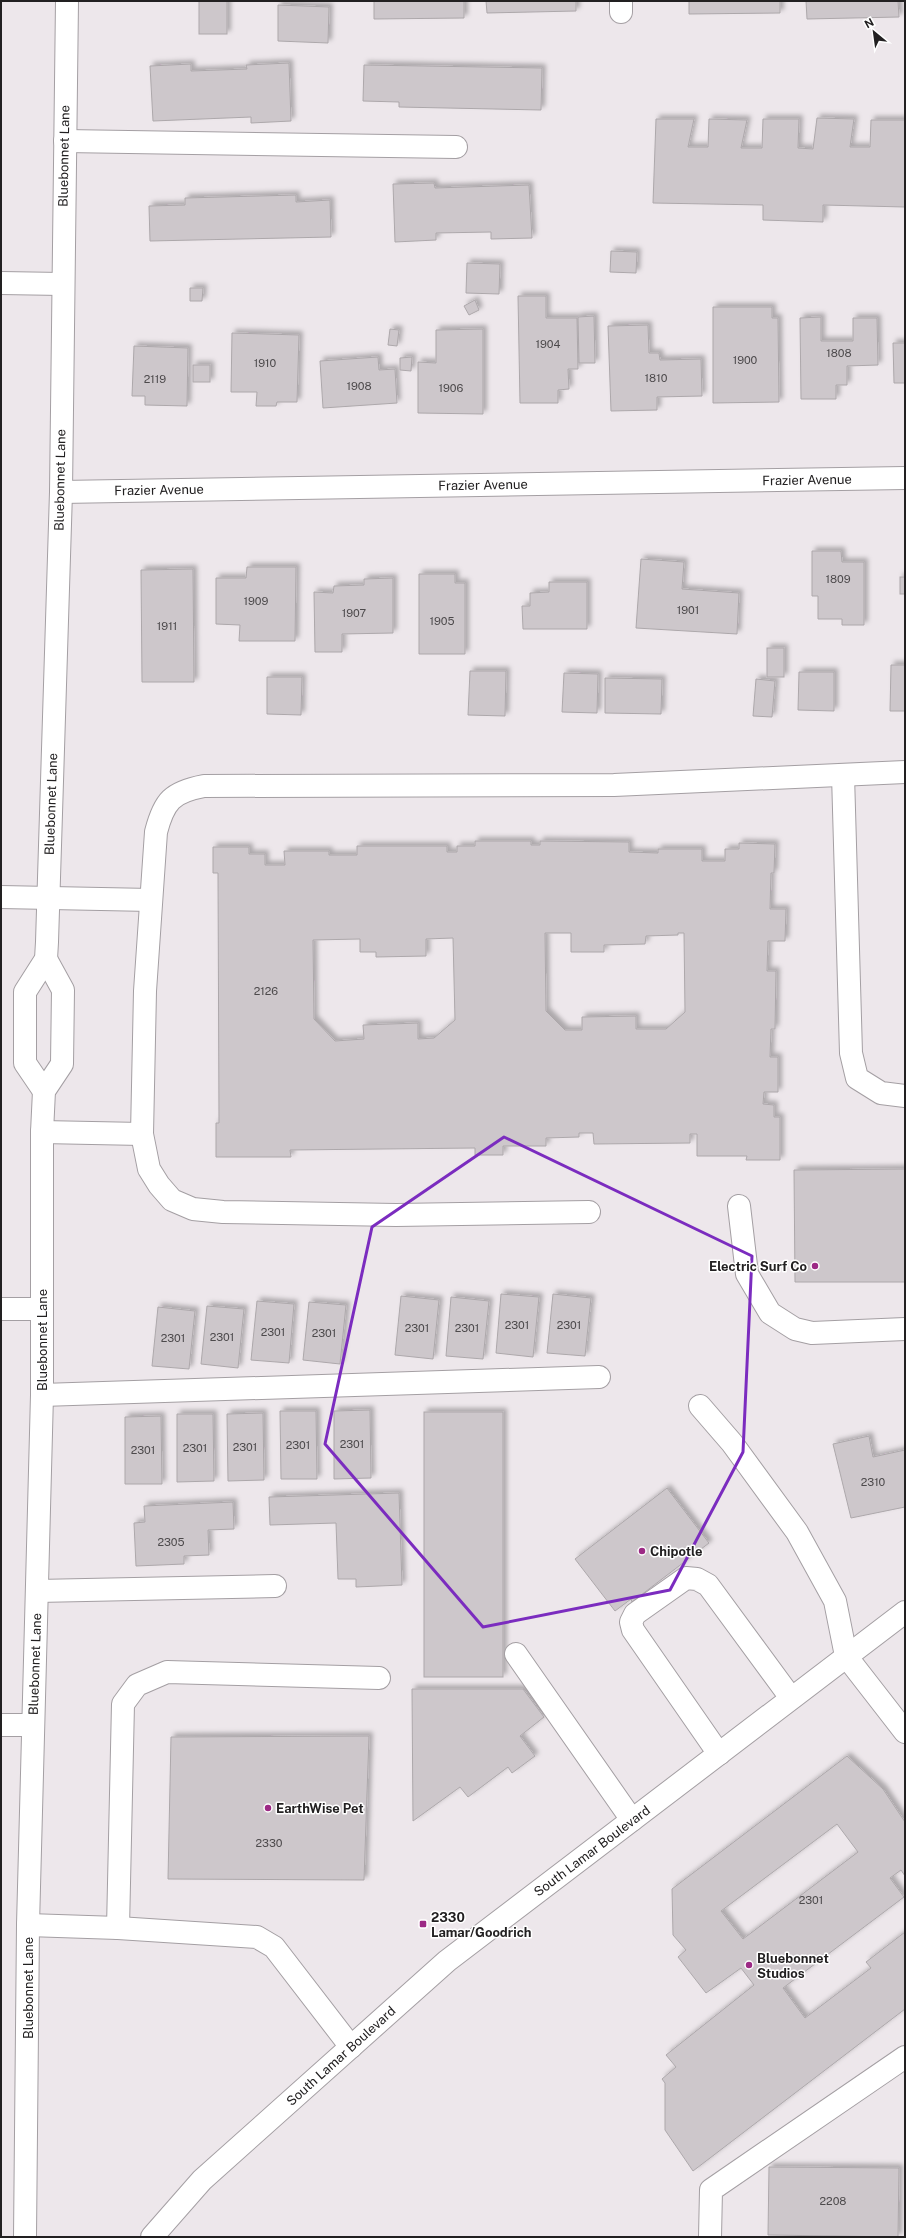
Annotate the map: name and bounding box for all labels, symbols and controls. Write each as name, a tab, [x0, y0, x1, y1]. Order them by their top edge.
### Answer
north arrow	[854, 12, 894, 52]
text: N	[862, 16, 876, 31]
street label: Bluebonnet Lane	[56, 105, 72, 207]
house number: 1904	[536, 338, 561, 350]
house number: 1808	[826, 347, 852, 359]
house number: 1900	[733, 354, 758, 366]
house number: 1910	[254, 357, 277, 369]
house number: 1810	[645, 372, 668, 384]
house number: 2119	[144, 373, 166, 385]
house number: 1908	[346, 380, 372, 392]
house number: 1906	[439, 382, 464, 394]
street label: Bluebonnet Lane	[52, 429, 68, 531]
street label: Frazier Avenue	[762, 472, 852, 488]
street label: Frazier Avenue	[438, 477, 528, 493]
street label: Frazier Avenue	[114, 482, 204, 498]
house number: 1809	[825, 573, 851, 585]
house number: 1909	[244, 595, 269, 607]
house number: 1901	[677, 604, 699, 616]
house number: 1907	[342, 607, 367, 619]
house number: 1905	[429, 615, 455, 627]
house number: 1911	[157, 620, 177, 632]
street label: Bluebonnet Lane	[42, 753, 60, 855]
house number: 2126	[254, 985, 278, 997]
place label: Electric Surf Co	[709, 1259, 807, 1274]
marker: Electric Surf Co	[810, 1261, 820, 1271]
street label: Bluebonnet Lane	[35, 1289, 50, 1391]
house number: 2301	[505, 1319, 529, 1331]
house number: 2301	[557, 1319, 581, 1331]
house number: 2301	[405, 1322, 429, 1334]
house number: 2301	[455, 1322, 479, 1334]
house number: 2301	[261, 1326, 285, 1338]
house number: 2301	[312, 1327, 336, 1339]
house number: 2301	[210, 1331, 234, 1343]
house number: 2301	[161, 1332, 185, 1344]
house number: 2301	[340, 1438, 364, 1450]
house number: 2301	[286, 1439, 310, 1451]
house number: 2301	[233, 1441, 257, 1453]
house number: 2301	[183, 1442, 207, 1454]
house number: 2301	[131, 1444, 155, 1456]
house number: 2310	[861, 1476, 886, 1488]
house number: 2305	[157, 1536, 185, 1548]
place label: Chipotle	[650, 1544, 703, 1559]
marker: Chipotle	[637, 1546, 647, 1556]
street label: Bluebonnet Lane	[26, 1613, 44, 1715]
place label: EarthWise Pet	[276, 1801, 364, 1816]
street label: South Lamar Boulevard	[531, 1802, 653, 1900]
marker: EarthWise Pet	[263, 1803, 273, 1813]
house number: 2330	[255, 1837, 283, 1849]
house number: 2301	[799, 1894, 823, 1906]
place label: 2330 Lamar/Goodrich	[431, 1910, 531, 1940]
marker: 2330 Lamar/Goodrich	[418, 1919, 428, 1929]
street label: Bluebonnet Lane	[21, 1937, 36, 2039]
place label: Bluebonnet Studios	[757, 1951, 829, 1981]
marker: Bluebonnet Studios	[744, 1960, 754, 1970]
street label: South Lamar Boulevard	[283, 2003, 399, 2109]
house number: 2208	[820, 2195, 846, 2207]

